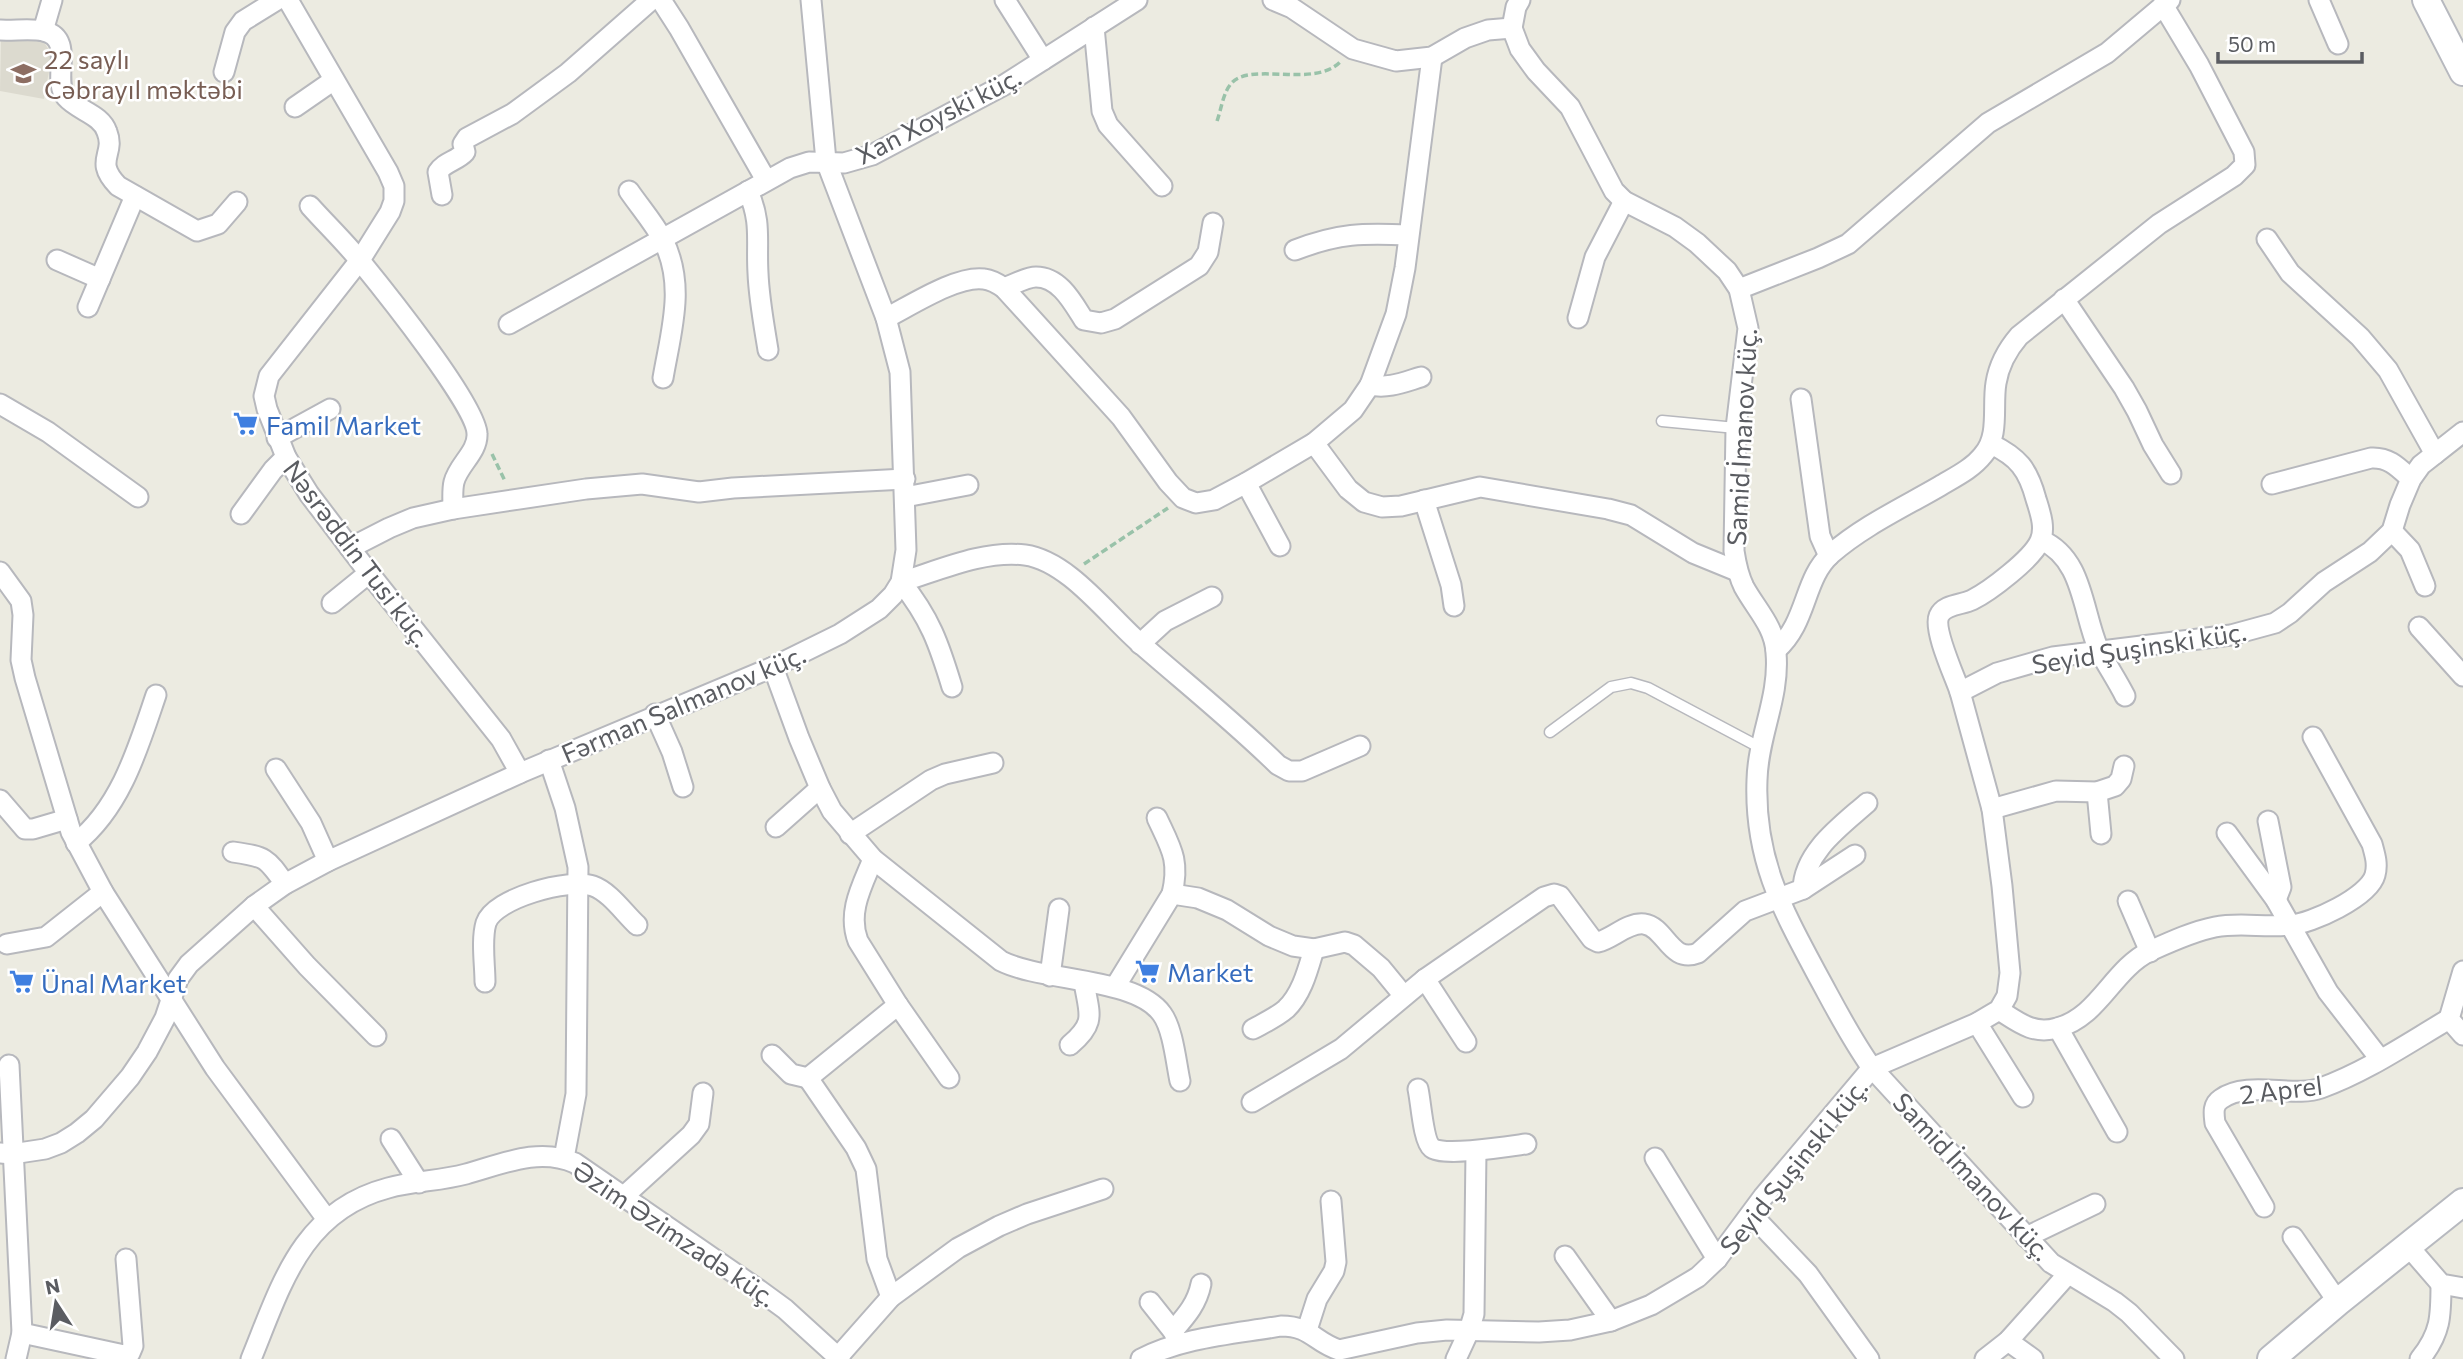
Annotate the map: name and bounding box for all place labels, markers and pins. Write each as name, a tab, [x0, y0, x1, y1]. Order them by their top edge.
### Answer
place label: 22 saylı Cəbrayıl məktəbi	[44, 43, 243, 104]
school or university icon: 22 saylı Cəbrayıl məktəbi	[10, 59, 38, 87]
place label: Famil Market	[266, 409, 421, 440]
supermarket icon: Famil Market	[232, 410, 260, 438]
place label: Market	[1167, 956, 1253, 987]
supermarket icon: Market	[1133, 957, 1161, 985]
place label: Ünal Market	[41, 967, 186, 998]
supermarket icon: Ünal Market	[7, 968, 35, 996]

